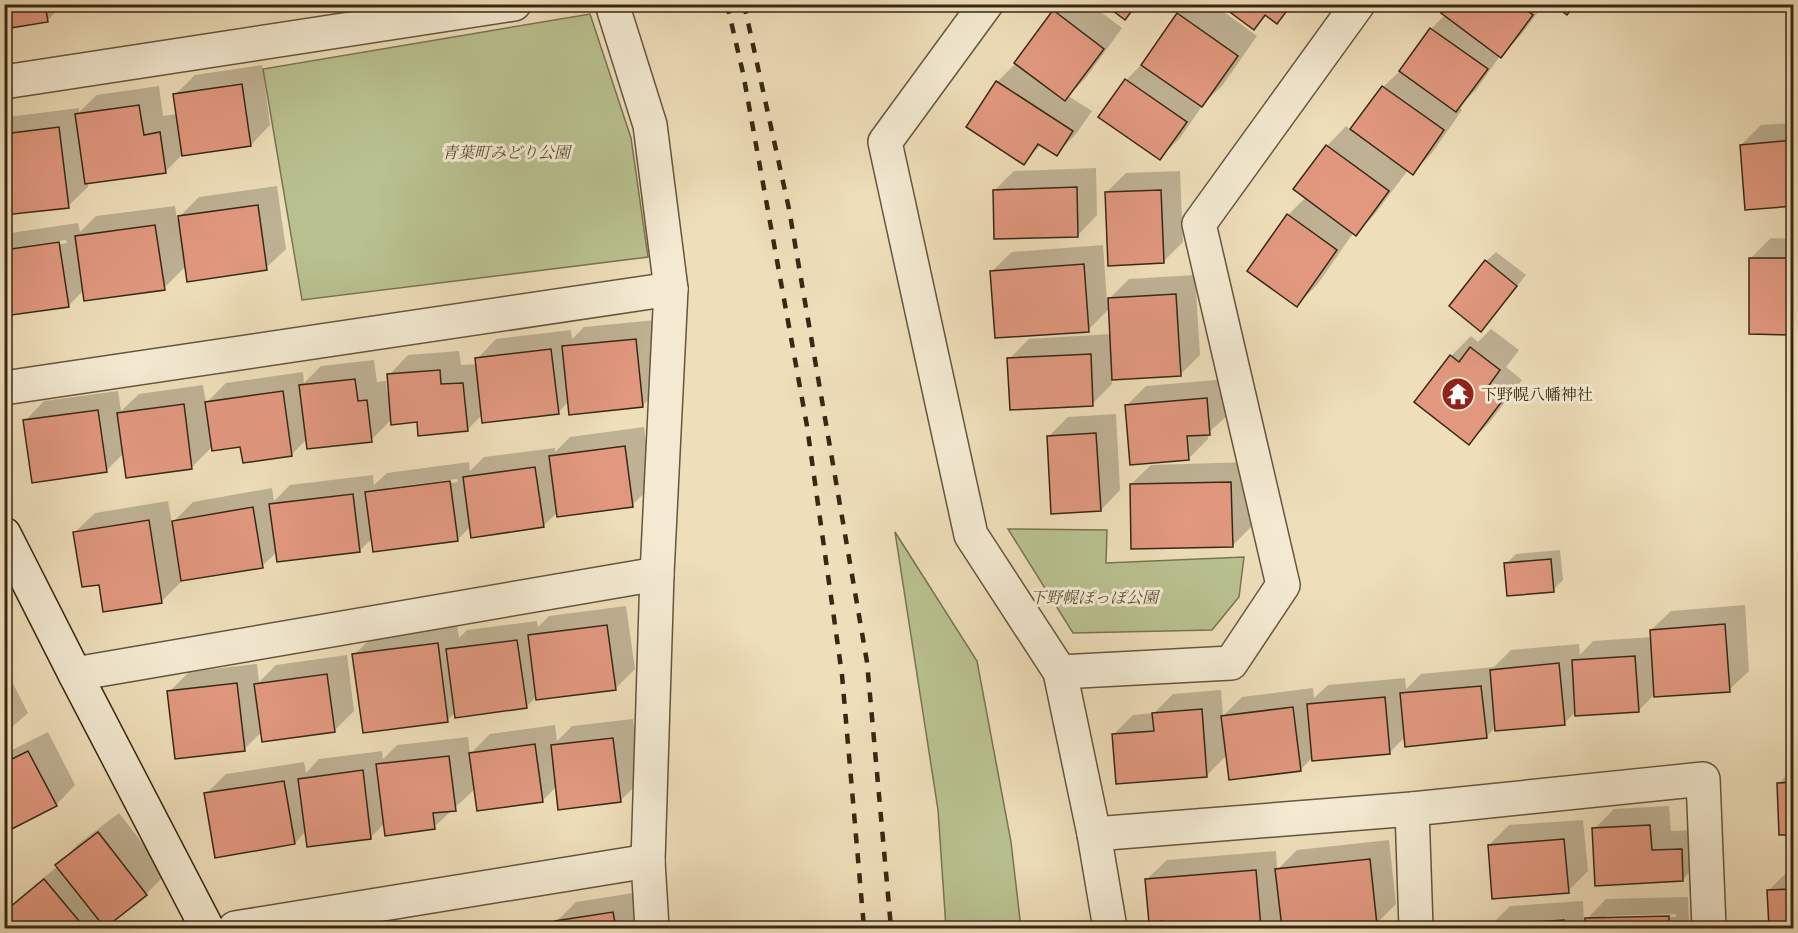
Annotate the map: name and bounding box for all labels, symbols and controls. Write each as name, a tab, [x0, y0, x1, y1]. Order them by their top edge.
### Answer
park label: 青葉町みどり公園	[442, 143, 573, 162]
temple icon: 下野幌八幡神社	[1440, 376, 1476, 412]
place label: 下野幌八幡神社	[1481, 385, 1593, 404]
park label: 下野幌ぽっぽ公園	[1030, 588, 1161, 607]

